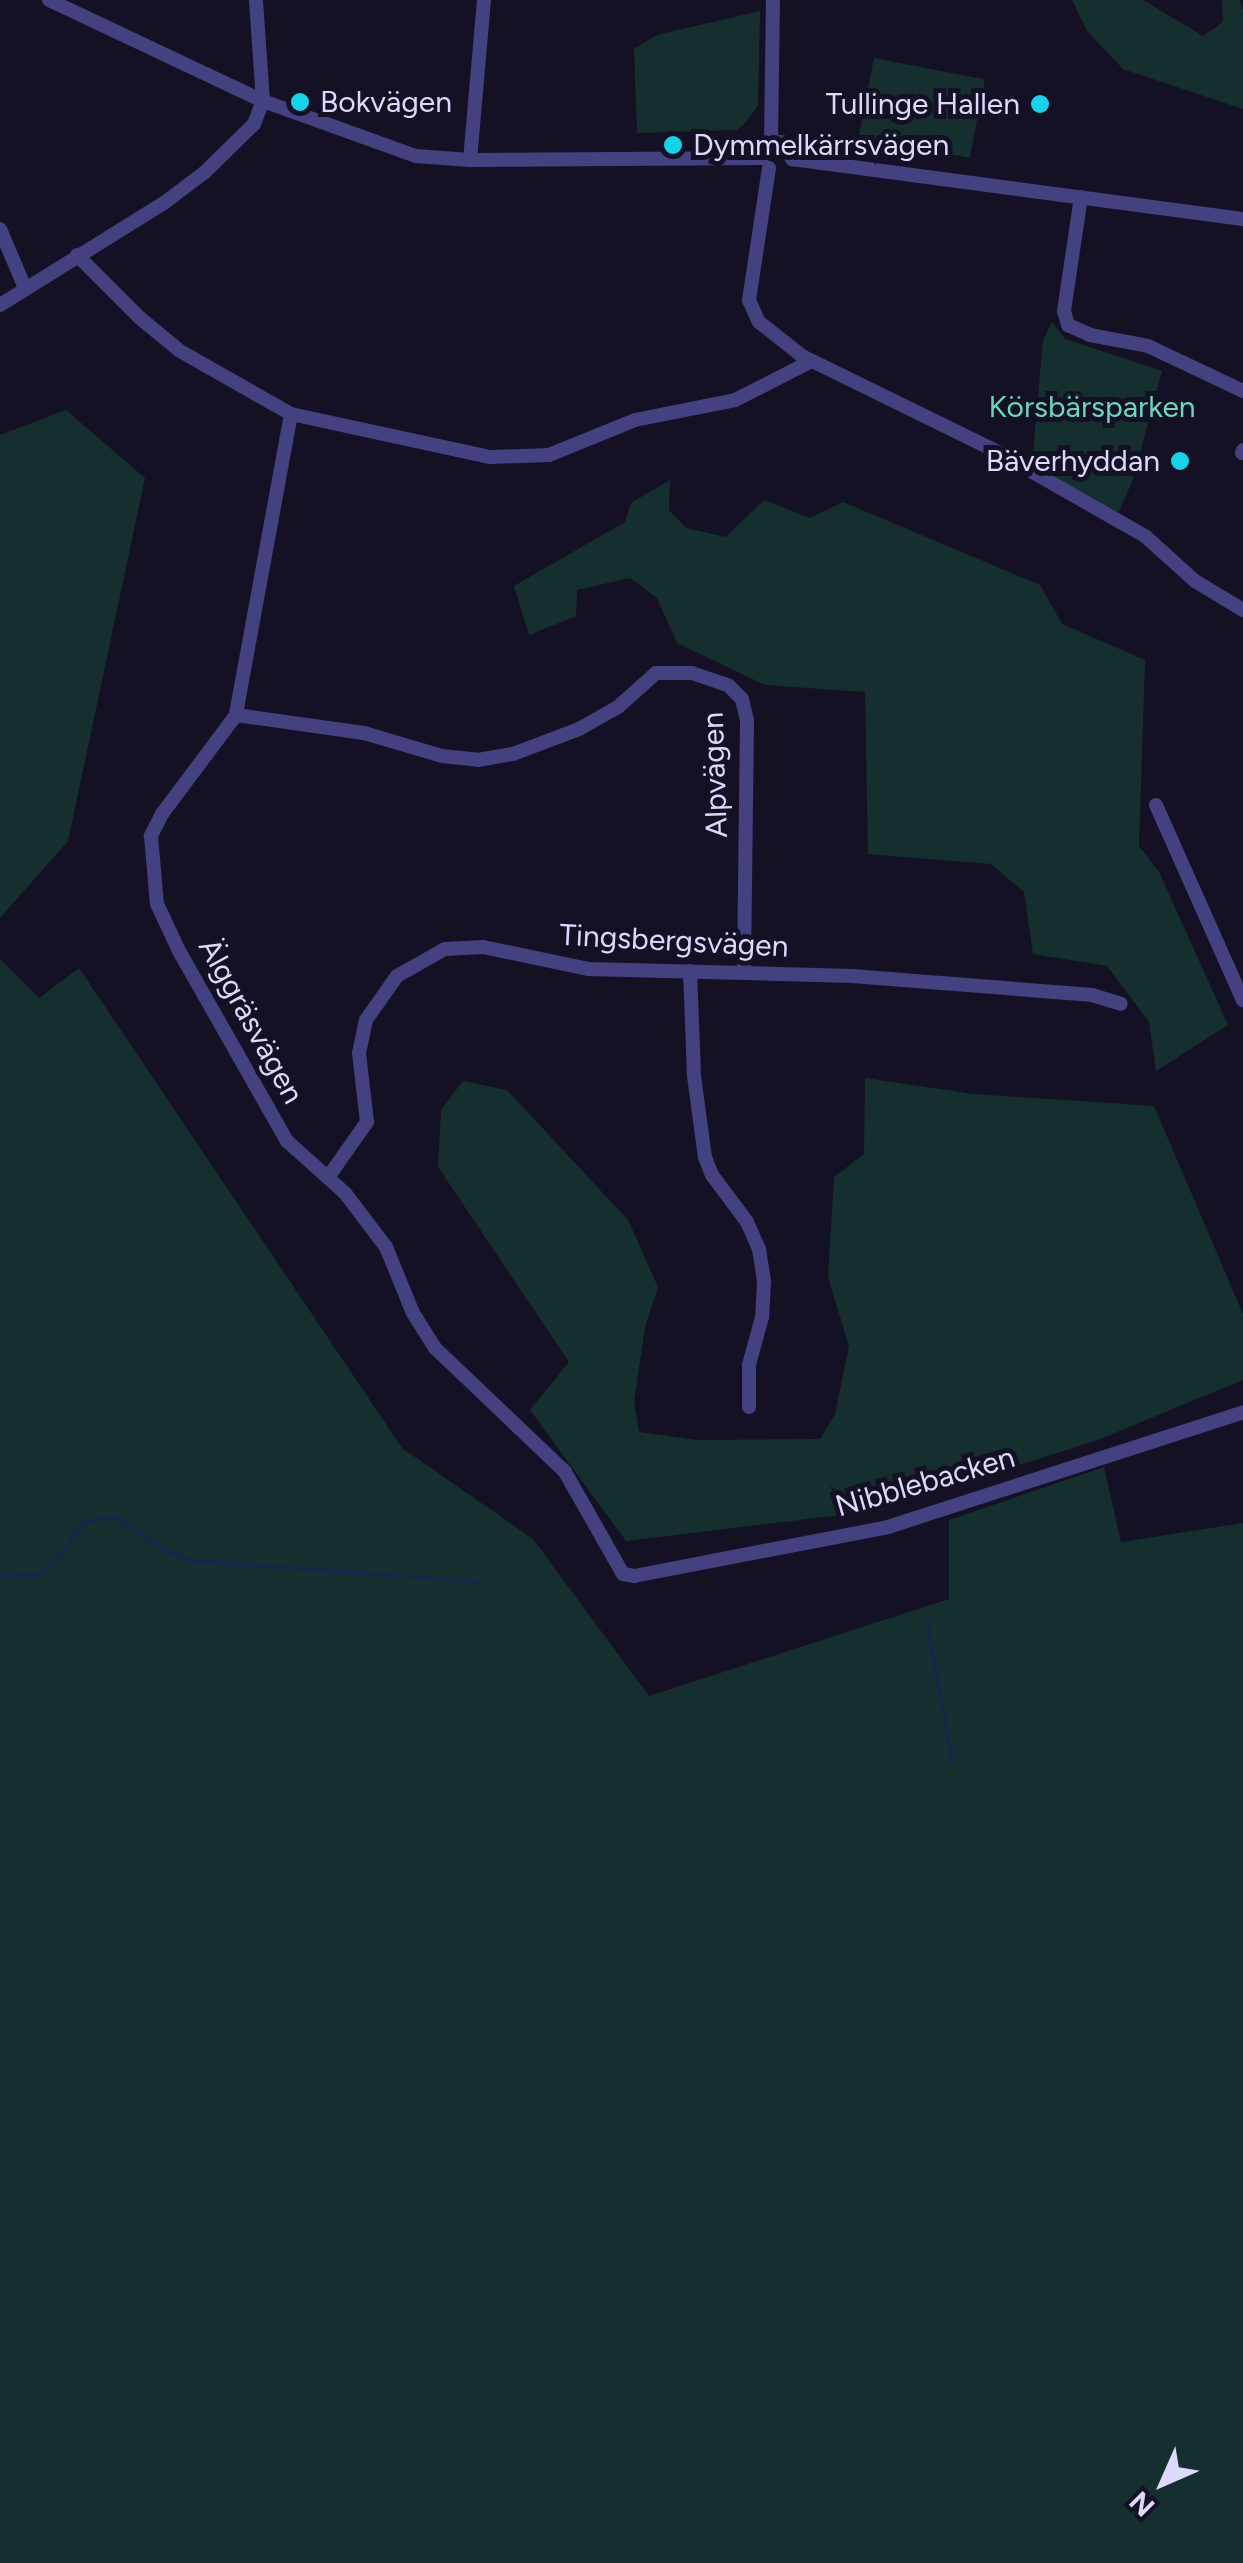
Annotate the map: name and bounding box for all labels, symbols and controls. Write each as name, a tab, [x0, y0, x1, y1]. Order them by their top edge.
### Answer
place label: Bokvägen	[320, 84, 452, 120]
place label: Tullinge Hallen	[826, 86, 1020, 122]
marker: Bokvägen	[289, 91, 311, 113]
marker: Tullinge Hallen	[1029, 93, 1051, 115]
place label: Dymmelkärrsvägen	[693, 127, 949, 163]
marker: Dymmelkärrsvägen	[662, 134, 684, 156]
park label: Körsbärsparken	[988, 389, 1196, 425]
place label: Bäverhyddan	[986, 443, 1160, 479]
marker: Bäverhyddan	[1169, 450, 1191, 472]
street label: Alpvägen	[695, 711, 735, 839]
street label: Tingsbergsvägen	[559, 917, 789, 965]
street label: Älggräsvägen	[191, 932, 311, 1110]
street label: Nibblebacken	[831, 1439, 1019, 1525]
north arrow	[1113, 2433, 1213, 2533]
text: N	[1122, 2485, 1161, 2524]

